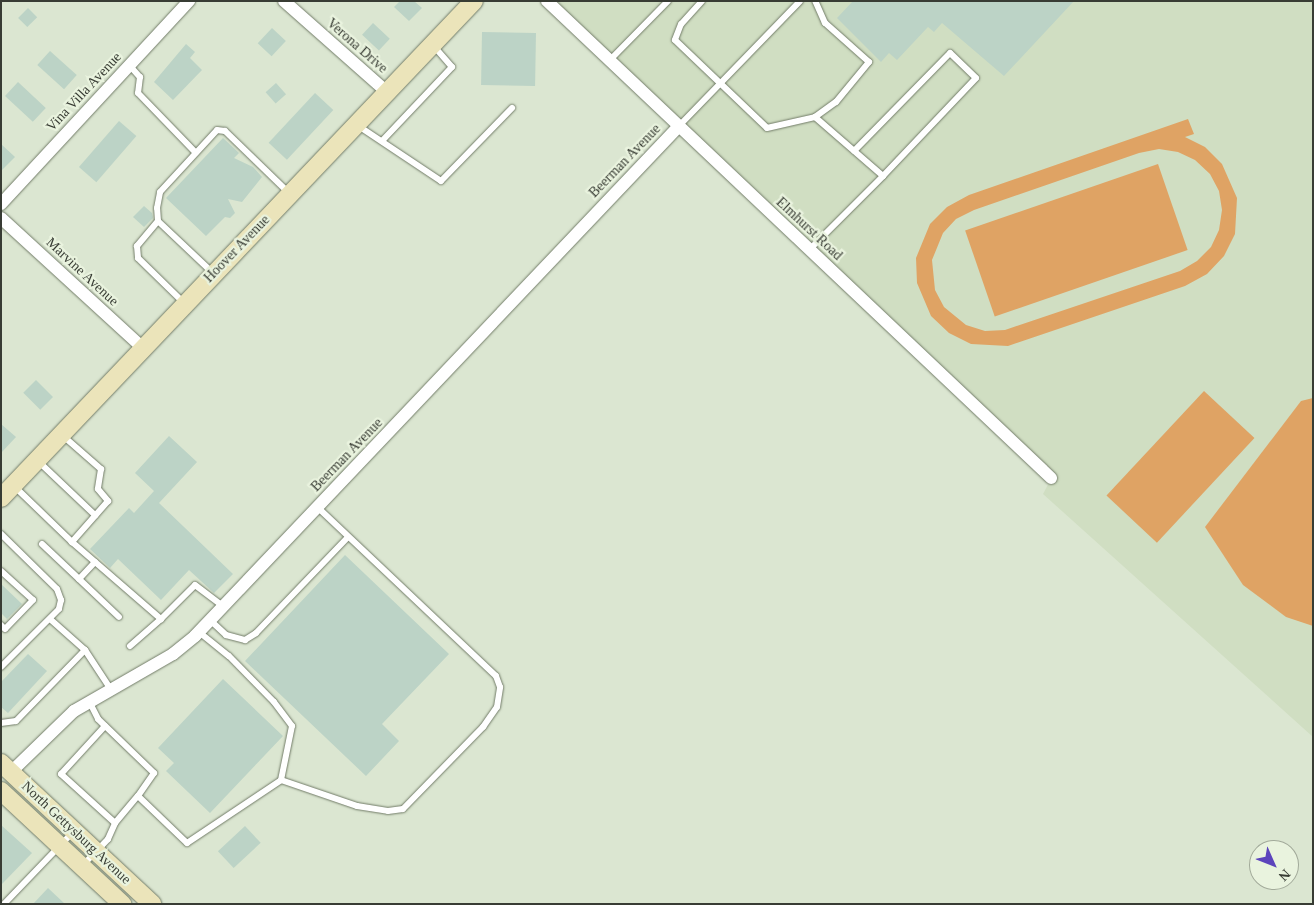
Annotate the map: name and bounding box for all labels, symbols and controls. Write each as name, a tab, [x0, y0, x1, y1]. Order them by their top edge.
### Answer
street label: Verona Drive	[323, 15, 391, 77]
street label: Vina Villa Avenue	[43, 49, 125, 135]
street label: Beerman Avenue	[585, 120, 665, 202]
street label: Elmhurst Road	[772, 194, 846, 264]
street label: Hoover Avenue	[200, 212, 274, 286]
street label: Marvine Avenue	[42, 234, 122, 310]
street label: Beerman Avenue	[307, 414, 387, 496]
street label: North Gettysburg Avenue	[18, 778, 134, 888]
north arrow	[1249, 840, 1299, 890]
text: N	[1276, 866, 1293, 884]

